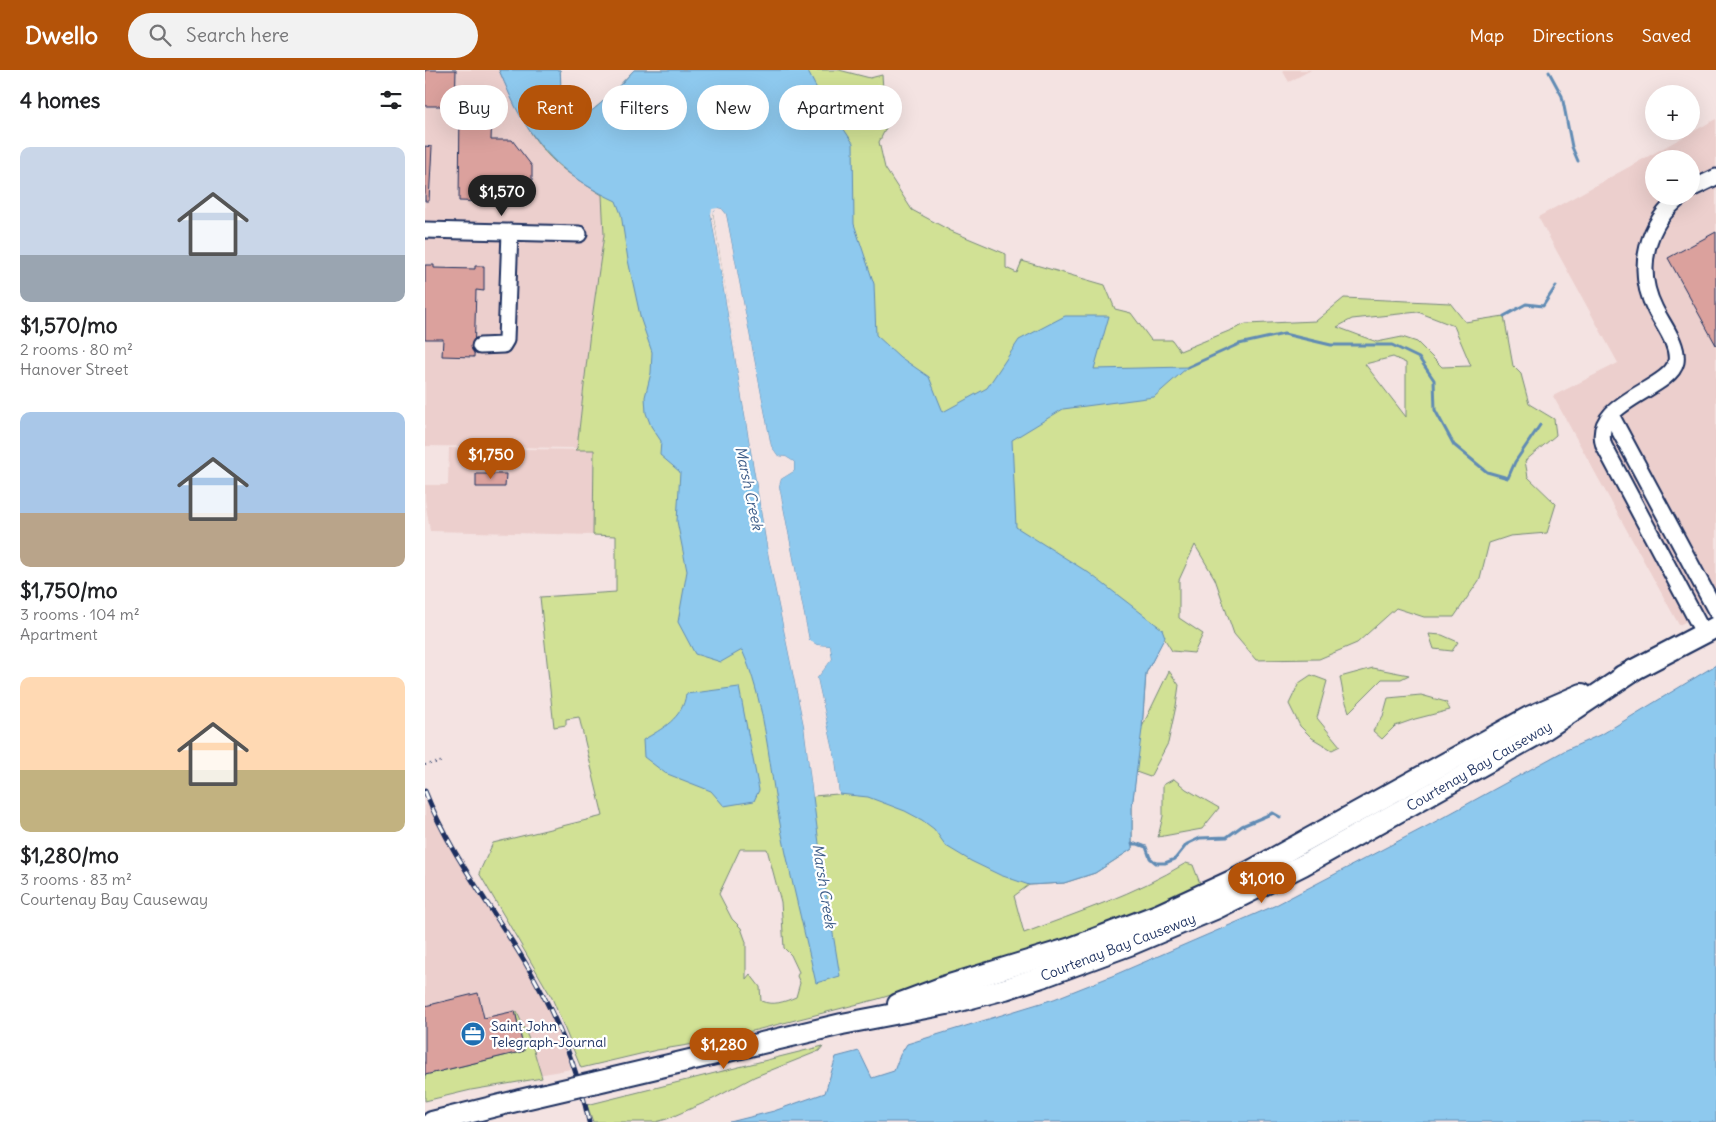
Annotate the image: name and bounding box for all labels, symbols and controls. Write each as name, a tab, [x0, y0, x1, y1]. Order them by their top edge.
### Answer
search box	[128, 13, 478, 58]
text: Dwello	[25, 20, 98, 50]
icon: search	[146, 21, 174, 49]
text: Search here	[186, 23, 289, 47]
text: Map	[1469, 24, 1504, 47]
text: Directions	[1532, 24, 1614, 47]
text: Saved	[1642, 24, 1691, 47]
chip: Buy	[440, 85, 508, 130]
chip: Rent	[518, 85, 592, 130]
chip: Filters	[602, 85, 687, 130]
chip: New	[697, 85, 769, 130]
chip: Apartment	[779, 85, 902, 130]
map controls	[1645, 85, 1700, 205]
button: +	[1645, 85, 1700, 140]
icon: filters	[377, 86, 405, 114]
text: 4 homes	[20, 87, 100, 114]
button: −	[1645, 150, 1700, 205]
pin: $1,570	[461, 174, 543, 217]
icon: home	[168, 179, 258, 269]
text: $1,570	[479, 181, 525, 201]
text: $1,570/mo	[20, 312, 118, 339]
text: 2 rooms · 80 m²	[20, 339, 133, 359]
text: Hanover Street	[20, 359, 128, 379]
pin: $1,750	[450, 438, 532, 480]
icon: home	[168, 444, 258, 534]
text: $1,750	[468, 444, 514, 464]
water label: Marsh Creek	[731, 444, 768, 533]
text: $1,750/mo	[20, 577, 118, 604]
text: 3 rooms · 104 m²	[20, 604, 140, 624]
text: Apartment	[20, 624, 98, 644]
icon: home	[168, 709, 258, 799]
street label: Courtenay Bay Causeway	[1403, 717, 1555, 815]
text: $1,280/mo	[20, 842, 119, 869]
water label: Marsh Creek	[808, 842, 841, 931]
pin: $1,010	[1221, 862, 1303, 904]
text: $1,010	[1239, 868, 1285, 888]
text: 3 rooms · 83 m²	[20, 869, 132, 889]
text: Courtenay Bay Causeway	[20, 889, 208, 909]
street label: Courtenay Bay Causeway	[1038, 909, 1198, 985]
place label: Saint John Telegraph-Journal	[491, 1017, 606, 1051]
office icon: Saint John Telegraph-Journal	[460, 1021, 486, 1047]
pin: $1,280	[683, 1028, 765, 1070]
text: $1,280	[701, 1034, 747, 1054]

